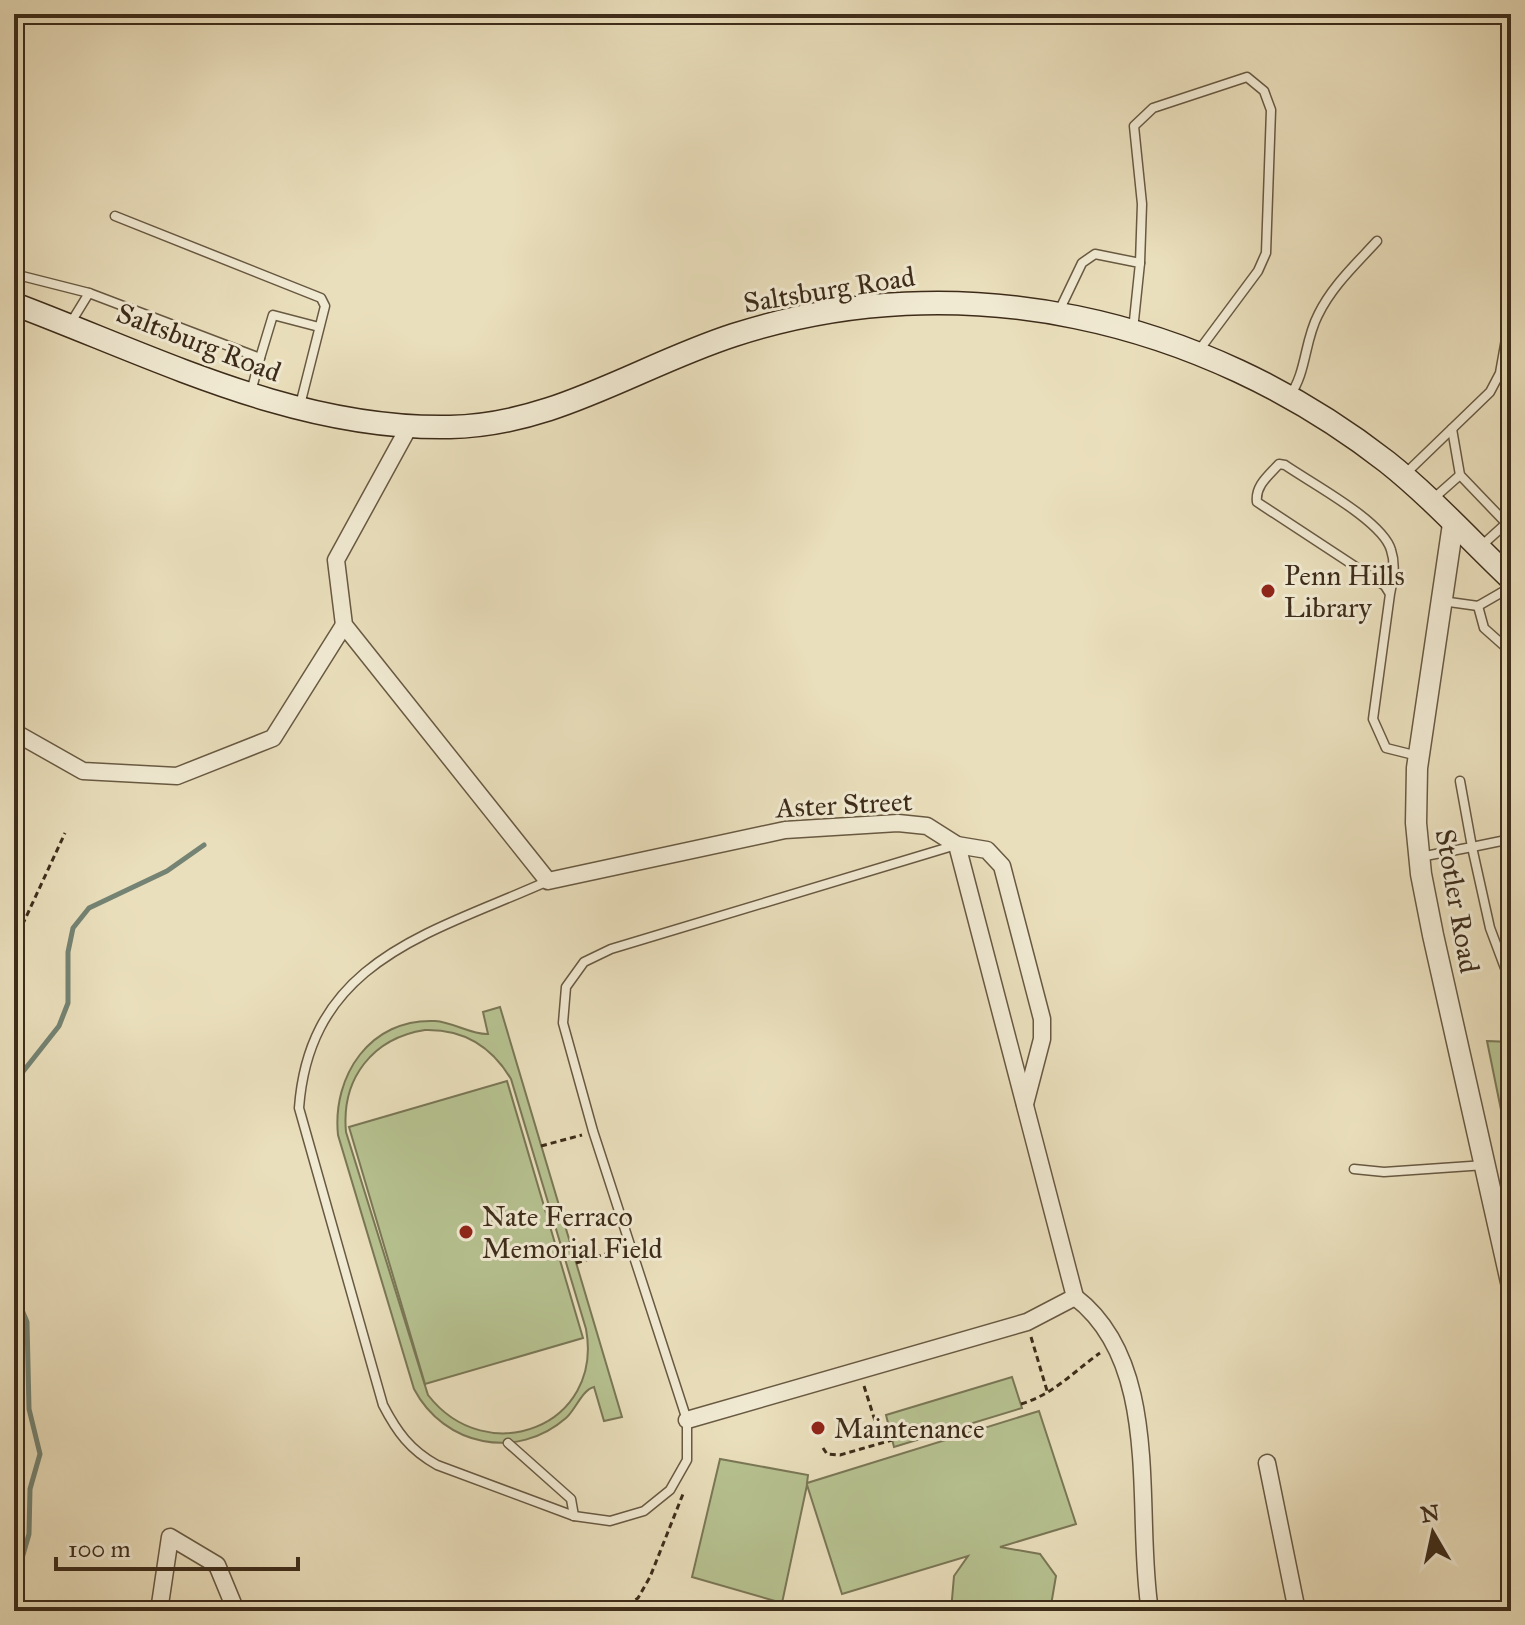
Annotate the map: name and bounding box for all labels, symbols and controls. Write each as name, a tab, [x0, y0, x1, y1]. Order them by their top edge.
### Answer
street label: Saltsburg Road	[741, 259, 917, 320]
street label: Saltsburg Road	[112, 295, 286, 390]
place label: Penn Hills Library	[1284, 558, 1405, 625]
marker: Penn Hills Library	[1259, 582, 1277, 600]
street label: Aster Street	[774, 783, 913, 826]
street label: Stotler Road	[1428, 826, 1487, 976]
place label: Nate Ferraco Memorial Field	[482, 1199, 663, 1266]
marker: Nate Ferraco Memorial Field	[457, 1223, 475, 1241]
place label: Maintenance	[834, 1411, 985, 1446]
marker: Maintenance	[809, 1419, 827, 1437]
north arrow	[1393, 1493, 1473, 1573]
text: N	[1419, 1499, 1442, 1529]
scale bar	[56, 1521, 298, 1571]
text: 100 m	[68, 1534, 131, 1564]

